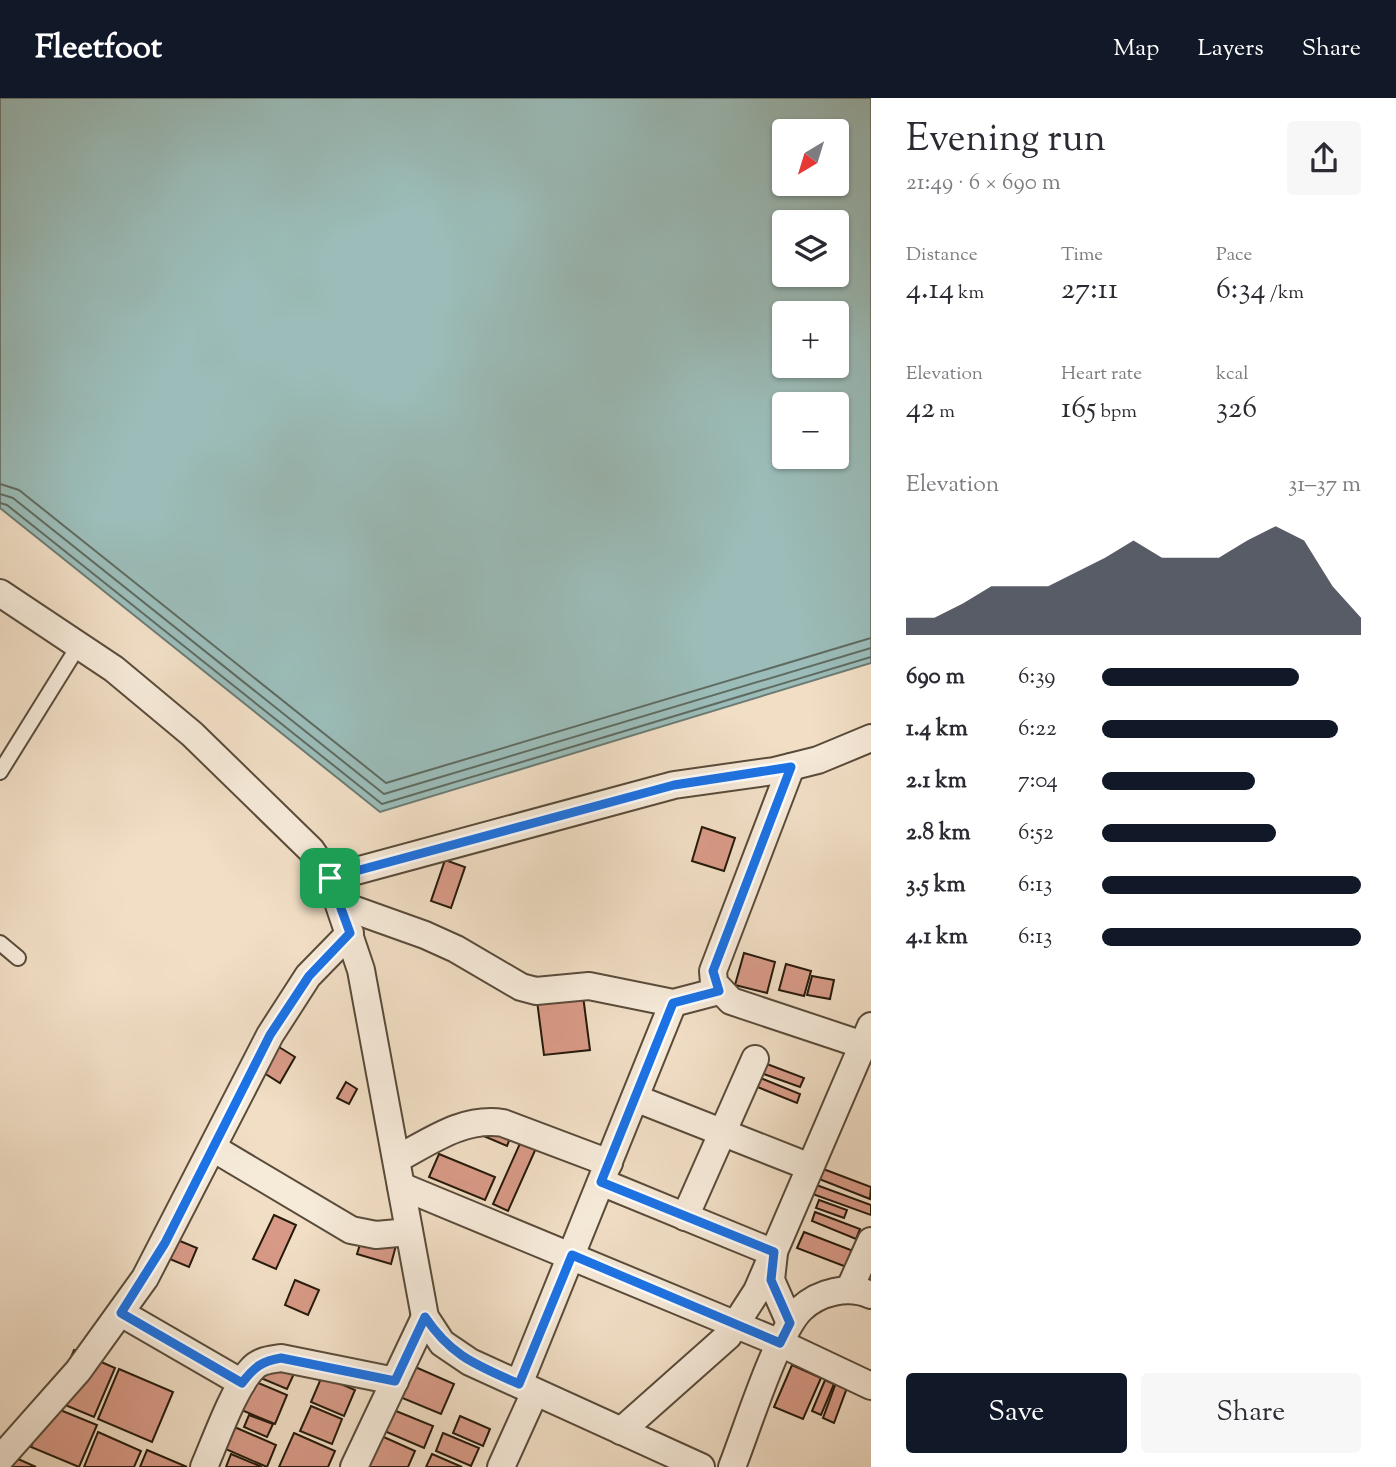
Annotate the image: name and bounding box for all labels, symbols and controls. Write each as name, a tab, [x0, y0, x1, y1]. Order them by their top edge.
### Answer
text: Fleetfoot	[35, 25, 162, 73]
text: Map	[1113, 32, 1159, 66]
text: Layers	[1197, 32, 1264, 66]
text: Share	[1302, 32, 1361, 66]
text: Evening run	[906, 114, 1106, 168]
north arrow	[772, 119, 849, 196]
map controls	[772, 119, 849, 469]
button: share	[1287, 121, 1361, 195]
text: 21:49 · 6 × 690 m	[906, 167, 1061, 200]
button: layers	[772, 210, 849, 287]
text: Distance	[906, 242, 978, 269]
text: Time	[1061, 242, 1103, 269]
text: Pace	[1216, 242, 1252, 269]
text: 4.14	[906, 269, 954, 312]
text: 27:11	[1061, 269, 1118, 312]
text: 6:34	[1216, 269, 1266, 312]
text: km	[954, 280, 984, 307]
text: /km	[1266, 280, 1304, 307]
button: +	[772, 301, 849, 378]
text: Elevation	[906, 361, 983, 388]
text: Heart rate	[1061, 361, 1142, 388]
text: kcal	[1216, 361, 1249, 388]
text: 42	[906, 388, 935, 431]
text: 165	[1061, 388, 1096, 431]
text: 326	[1216, 388, 1257, 431]
button: −	[772, 392, 849, 469]
text: m	[935, 399, 955, 426]
text: bpm	[1096, 399, 1137, 426]
text: Elevation	[906, 469, 999, 502]
text: 31–37 m	[1288, 469, 1361, 502]
text: 690 m	[906, 661, 965, 694]
text: 6:39	[1018, 661, 1055, 694]
text: 1.4 km	[906, 713, 968, 746]
text: 6:22	[1018, 713, 1057, 746]
text: 2.1 km	[906, 765, 967, 798]
text: 7:04	[1018, 765, 1058, 798]
text: 2.8 km	[906, 817, 971, 850]
text: 6:52	[1018, 817, 1054, 850]
pin	[300, 848, 360, 908]
icon: arrive	[311, 859, 349, 897]
text: 3.5 km	[906, 869, 965, 902]
text: 6:13	[1018, 869, 1052, 902]
text: 4.1 km	[906, 921, 968, 954]
text: 6:13	[1018, 921, 1052, 954]
button: Save	[906, 1373, 1127, 1453]
button: Share	[1141, 1373, 1361, 1453]

